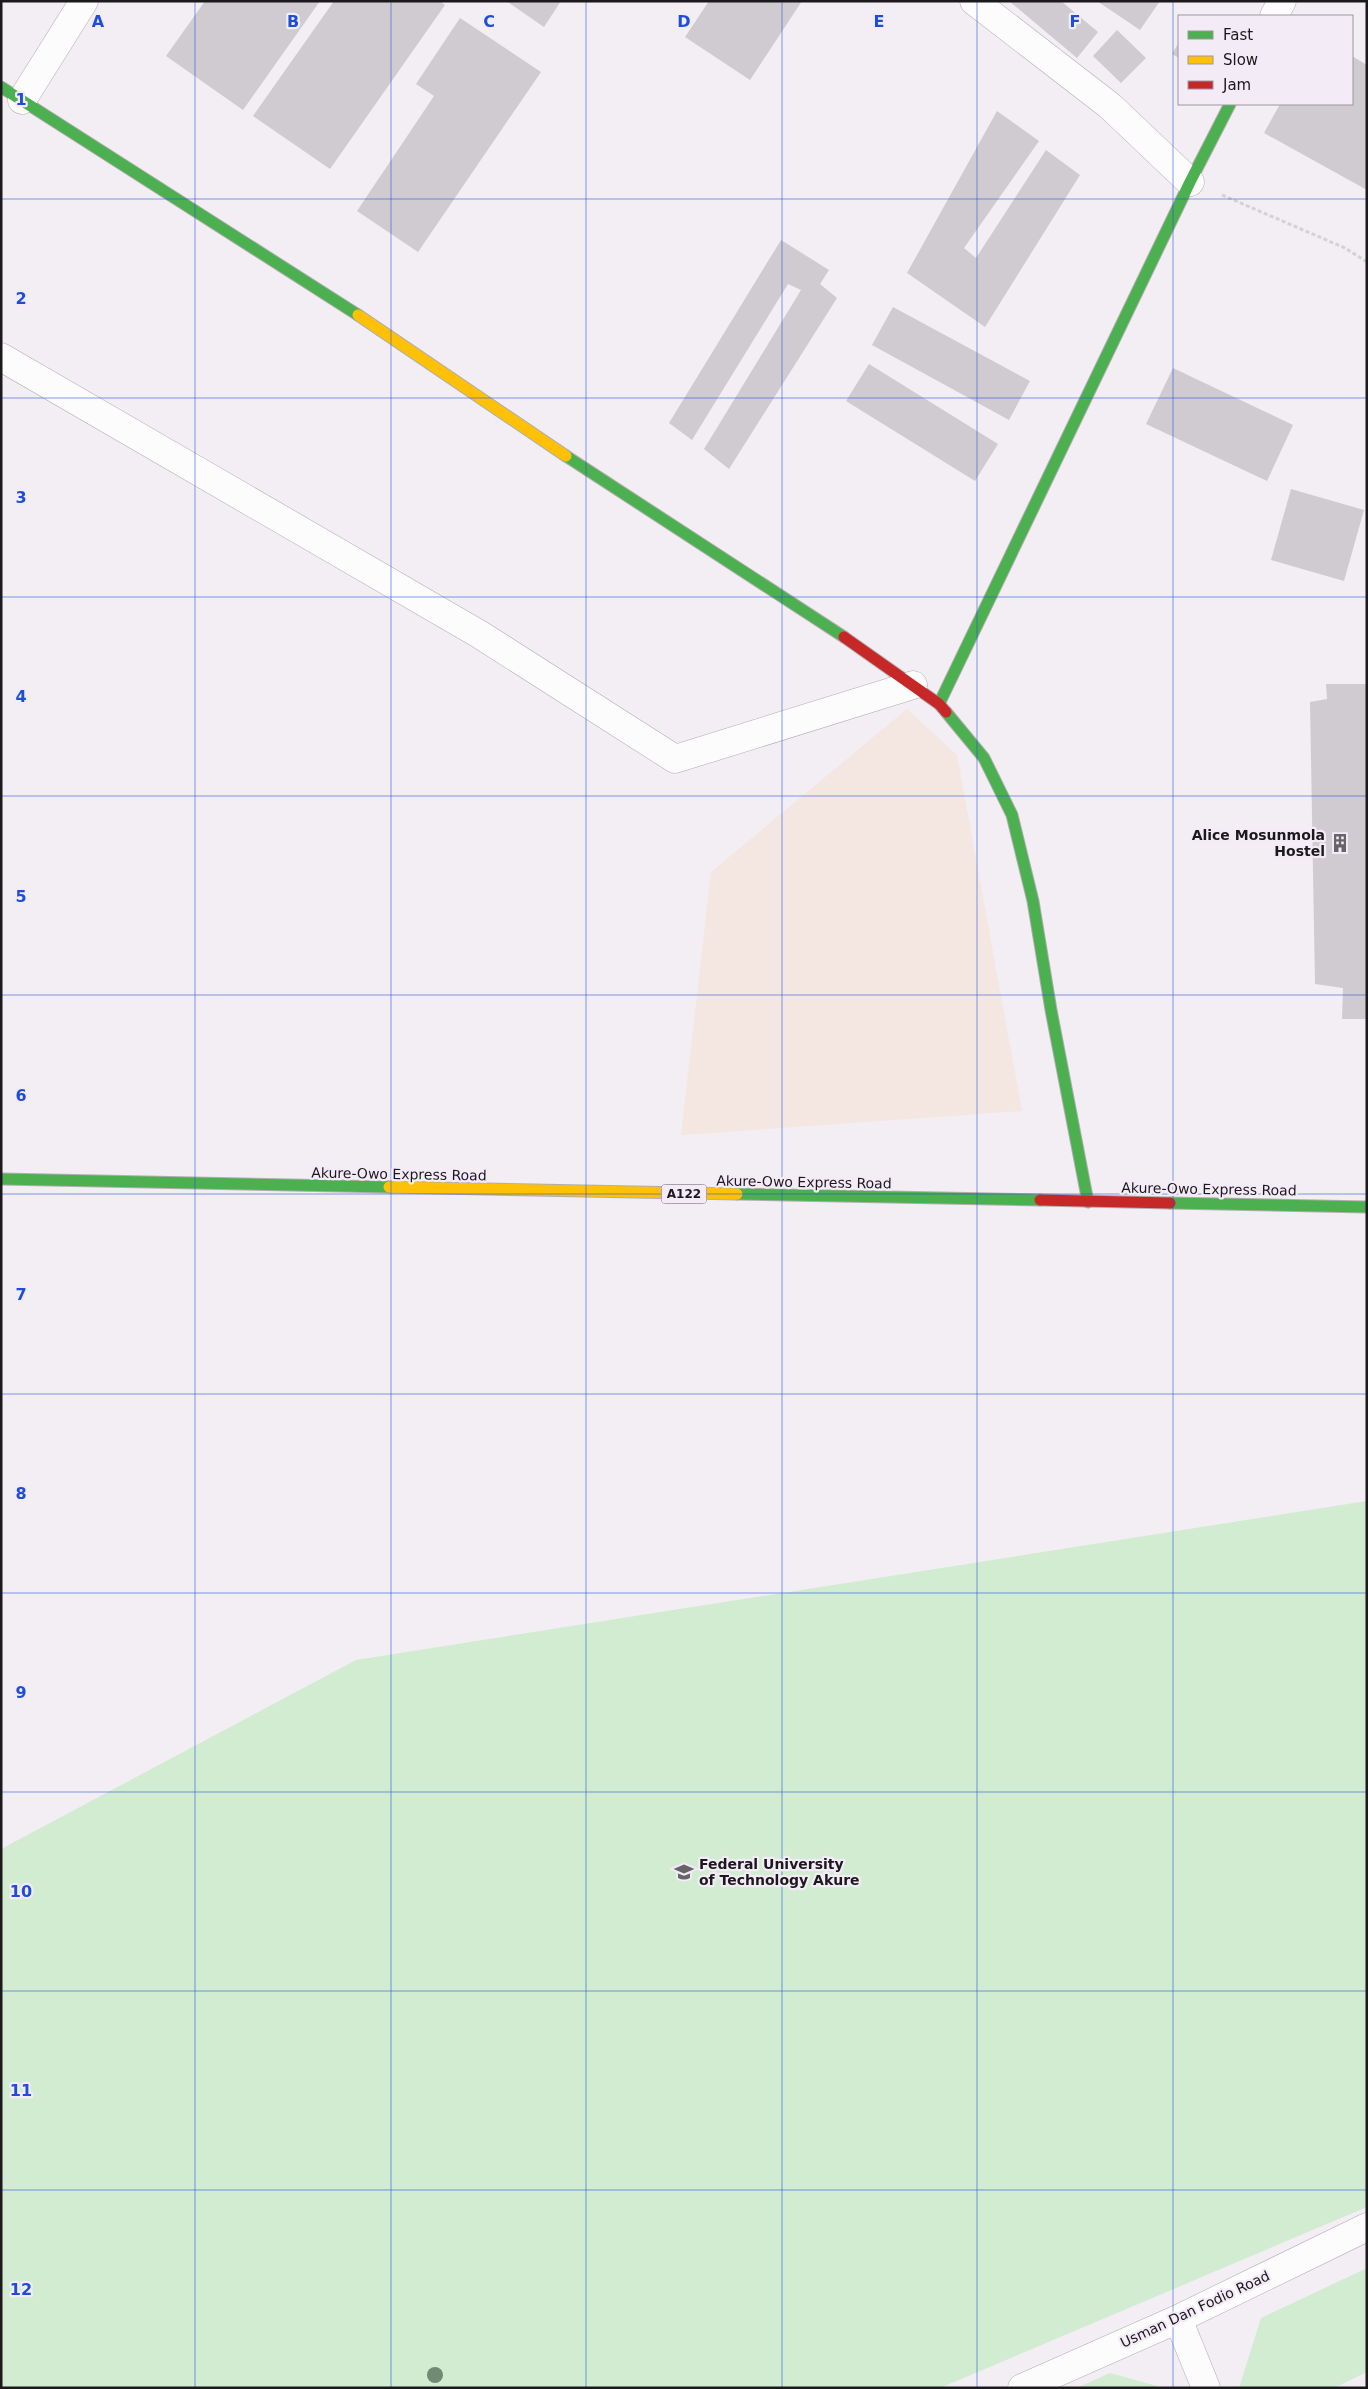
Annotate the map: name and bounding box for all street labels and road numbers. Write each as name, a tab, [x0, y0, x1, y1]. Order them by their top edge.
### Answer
street label: Akure-Owo Express Road	[311, 1164, 487, 1184]
street label: Akure-Owo Express Road	[716, 1172, 892, 1192]
street label: Akure-Owo Express Road	[1121, 1179, 1297, 1199]
road number: A122	[662, 1184, 706, 1204]
street label: Usman Dan Fodio Road	[1118, 2267, 1272, 2351]

